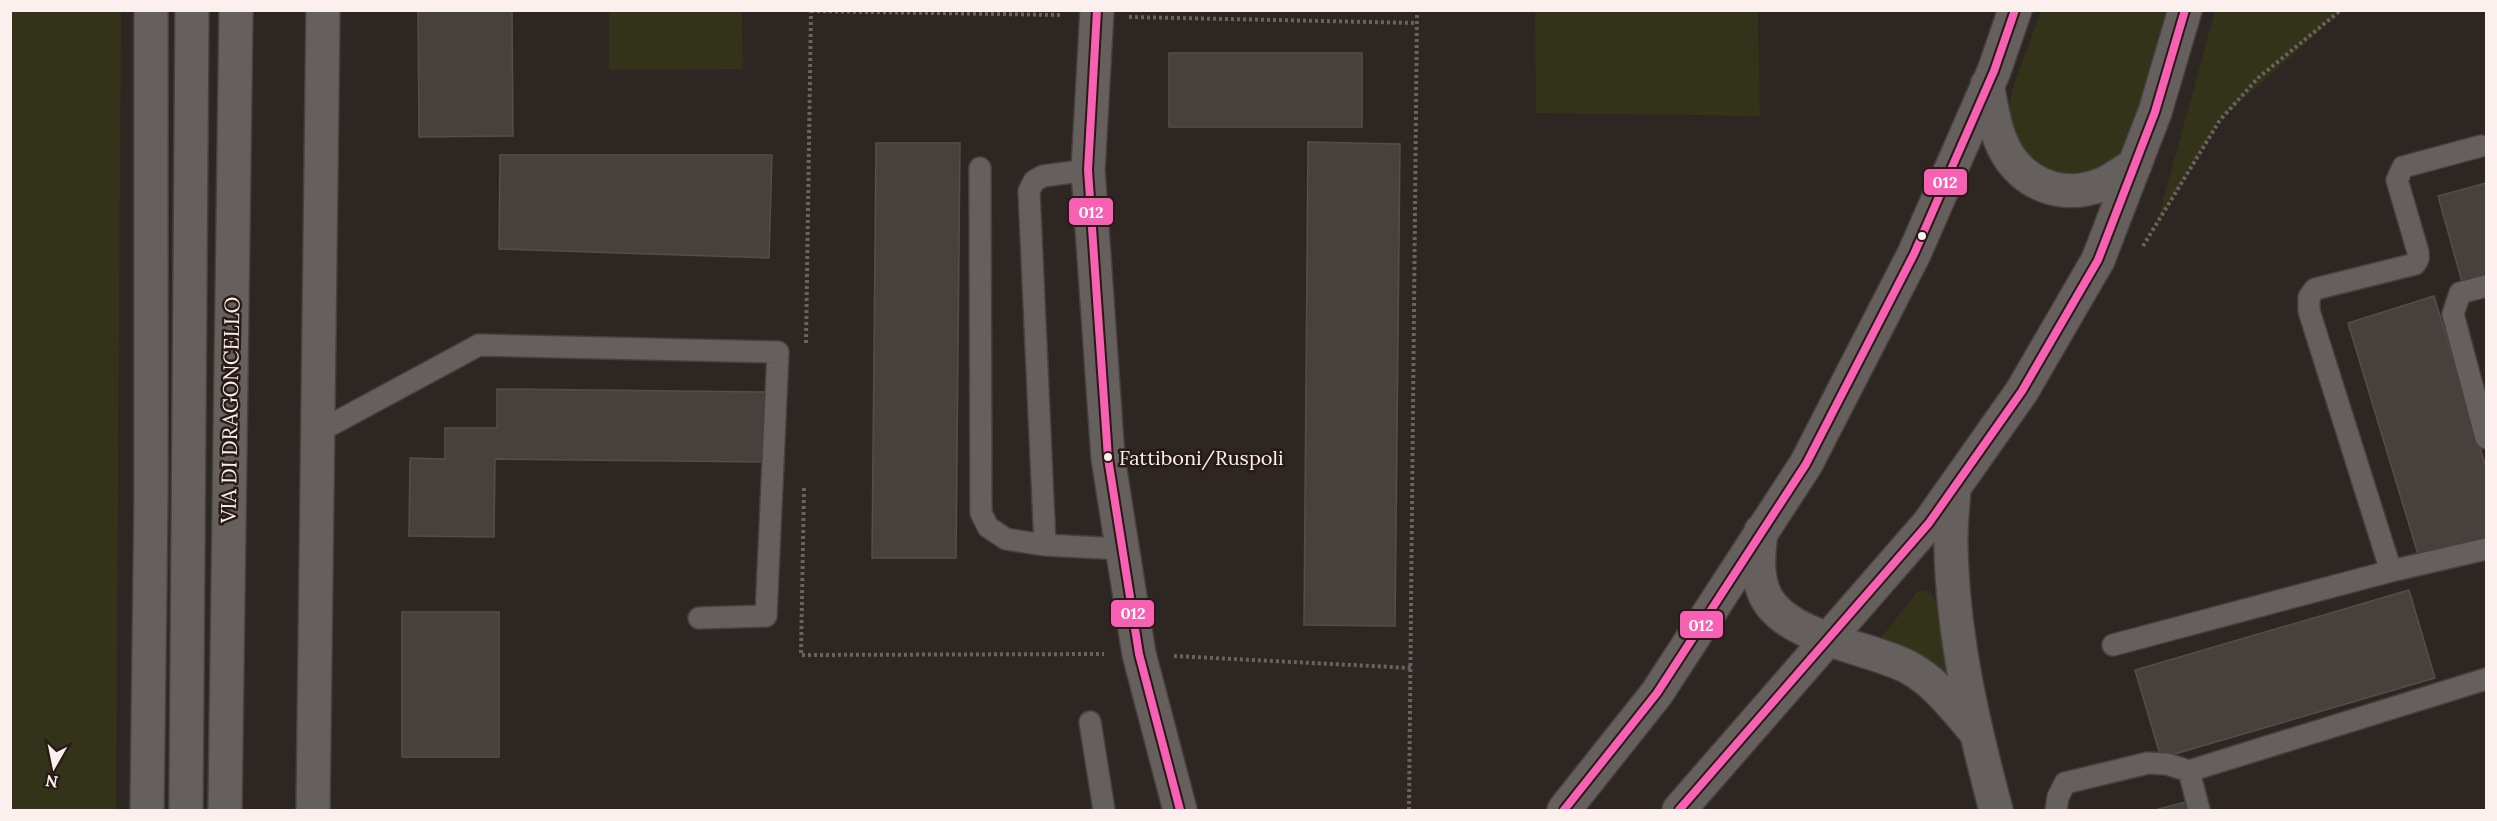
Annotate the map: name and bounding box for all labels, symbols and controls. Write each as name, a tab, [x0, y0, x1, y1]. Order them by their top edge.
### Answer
line badge: 012	[1923, 168, 1968, 196]
text: 012	[1932, 172, 1958, 192]
line badge: 012	[1068, 197, 1114, 226]
text: 012	[1078, 202, 1104, 222]
unlabelled marker	[1916, 230, 1928, 242]
street label: VIA DI DRAGONCELLO	[215, 297, 245, 524]
place label: Fattiboni/Ruspoli	[1119, 445, 1284, 471]
marker: Fattiboni/Ruspoli	[1102, 451, 1114, 463]
line badge: 012	[1110, 599, 1155, 628]
text: 012	[1120, 603, 1146, 623]
line badge: 012	[1679, 610, 1724, 639]
text: 012	[1688, 615, 1714, 635]
north arrow	[24, 737, 84, 797]
text: N	[44, 771, 59, 793]

